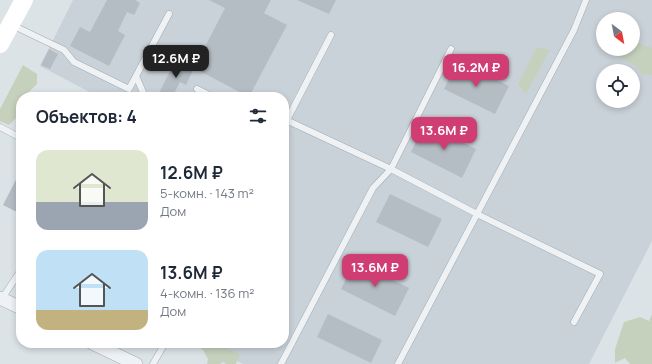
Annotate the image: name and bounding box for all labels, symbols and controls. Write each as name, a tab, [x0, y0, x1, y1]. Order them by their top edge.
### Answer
north arrow	[596, 12, 640, 56]
map controls	[596, 12, 640, 108]
pin: 12.6M ₽	[139, 45, 213, 79]
text: 12.6M ₽	[152, 49, 200, 67]
pin: 16.2M ₽	[439, 54, 513, 88]
text: 16.2M ₽	[452, 58, 500, 76]
button: locate	[596, 64, 640, 108]
text: Объектов: 4	[36, 105, 137, 128]
icon: filters	[247, 105, 269, 127]
pin: 13.6M ₽	[407, 117, 481, 151]
text: 13.6M ₽	[420, 121, 468, 139]
text: 12.6M ₽	[160, 161, 223, 184]
icon: home	[68, 166, 116, 214]
text: 5-комн. · 143 m²	[160, 184, 254, 202]
text: Дом	[160, 202, 186, 220]
pin: 13.6M ₽	[338, 254, 412, 288]
text: 13.6M ₽	[351, 258, 399, 276]
text: 13.6M ₽	[160, 261, 223, 284]
icon: home	[68, 266, 116, 314]
text: 4-комн. · 136 m²	[160, 284, 254, 302]
text: Дом	[160, 302, 186, 320]

